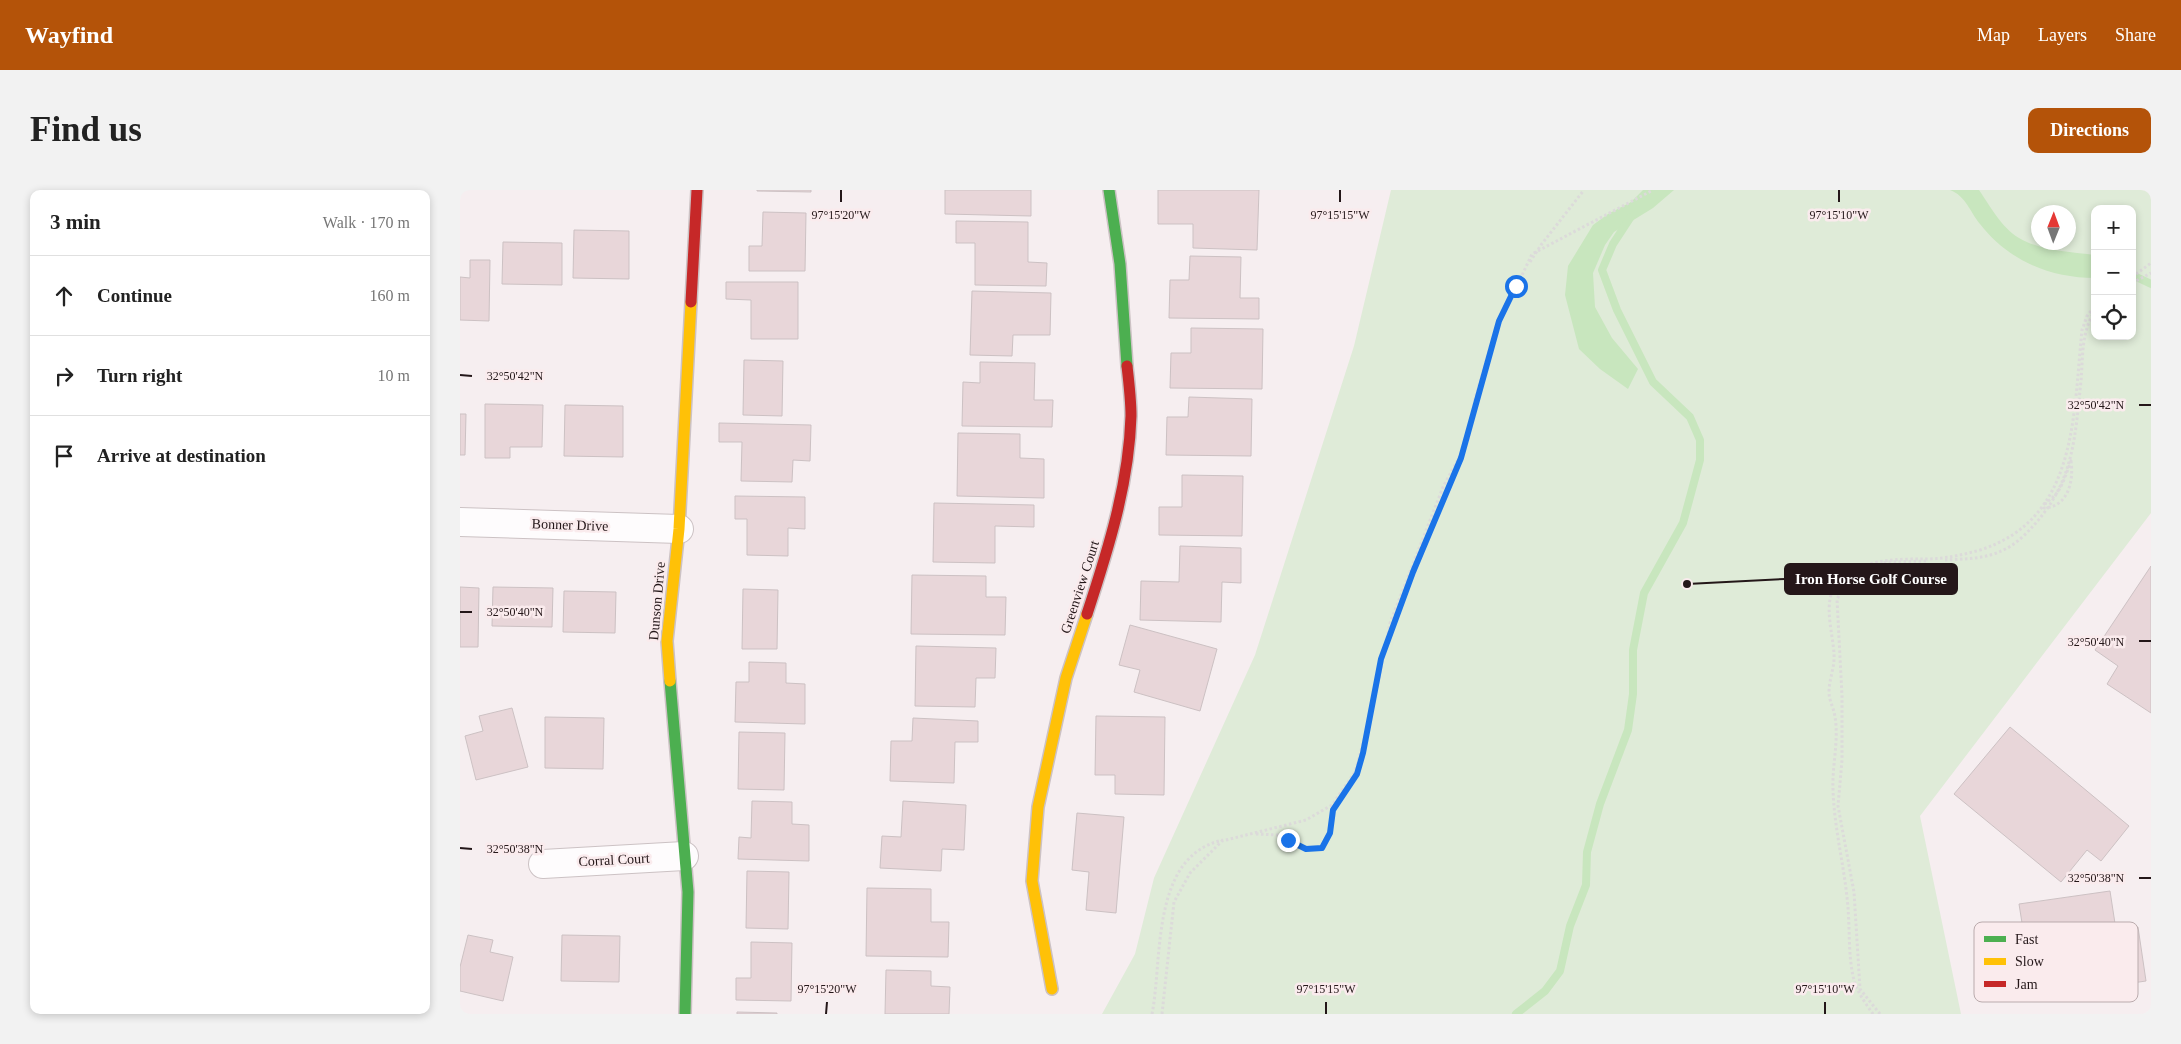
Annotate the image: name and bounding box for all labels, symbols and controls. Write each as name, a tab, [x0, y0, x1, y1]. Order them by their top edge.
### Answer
text: Wayfind	[25, 22, 113, 48]
text: Map	[1977, 25, 2010, 45]
text: Layers	[2038, 25, 2087, 45]
text: Share	[2115, 25, 2156, 45]
button: Directions	[2028, 108, 2151, 153]
text: Find us	[30, 110, 142, 149]
north arrow	[2031, 205, 2076, 250]
map controls	[2091, 205, 2136, 340]
button: +	[2091, 205, 2136, 250]
text: 97°15'20"W	[811, 208, 871, 222]
text: 97°15'15"W	[1310, 208, 1370, 222]
text: 97°15'10"W	[1809, 208, 1869, 222]
text: 3 min	[50, 210, 101, 234]
text: Walk · 170 m	[323, 214, 410, 231]
button: −	[2091, 250, 2136, 295]
route start	[1505, 275, 1528, 298]
icon: ahead	[50, 282, 78, 310]
text: Continue	[97, 285, 172, 306]
text: 160 m	[370, 287, 410, 304]
button: locate	[2091, 295, 2136, 340]
icon: right	[50, 362, 78, 390]
text: Turn right	[97, 365, 182, 386]
text: 10 m	[378, 367, 410, 384]
text: 32°50'42"N	[487, 369, 544, 383]
text: 32°50'42"N	[2068, 398, 2125, 412]
icon: arrive	[50, 442, 78, 470]
text: Arrive at destination	[97, 445, 266, 466]
street label: Bonner Drive	[531, 516, 609, 534]
street label: Greenview Court	[1058, 539, 1102, 635]
street label: Dunson Drive	[646, 561, 668, 641]
callout: Iron Horse Golf Course	[1785, 564, 1957, 594]
text: Iron Horse Golf Course	[1795, 571, 1947, 587]
text: 32°50'40"N	[487, 605, 544, 619]
text: 32°50'40"N	[2068, 635, 2125, 649]
route end	[1277, 829, 1300, 852]
text: 32°50'38"N	[487, 842, 544, 856]
street label: Corral Court	[578, 851, 650, 869]
text: 32°50'38"N	[2068, 871, 2125, 885]
legend	[1974, 922, 2138, 1002]
text: Fast	[2015, 932, 2038, 947]
text: Slow	[2015, 954, 2045, 969]
text: Jam	[2015, 977, 2038, 992]
text: 97°15'20"W	[797, 982, 857, 996]
text: 97°15'15"W	[1296, 982, 1356, 996]
text: 97°15'10"W	[1795, 982, 1855, 996]

